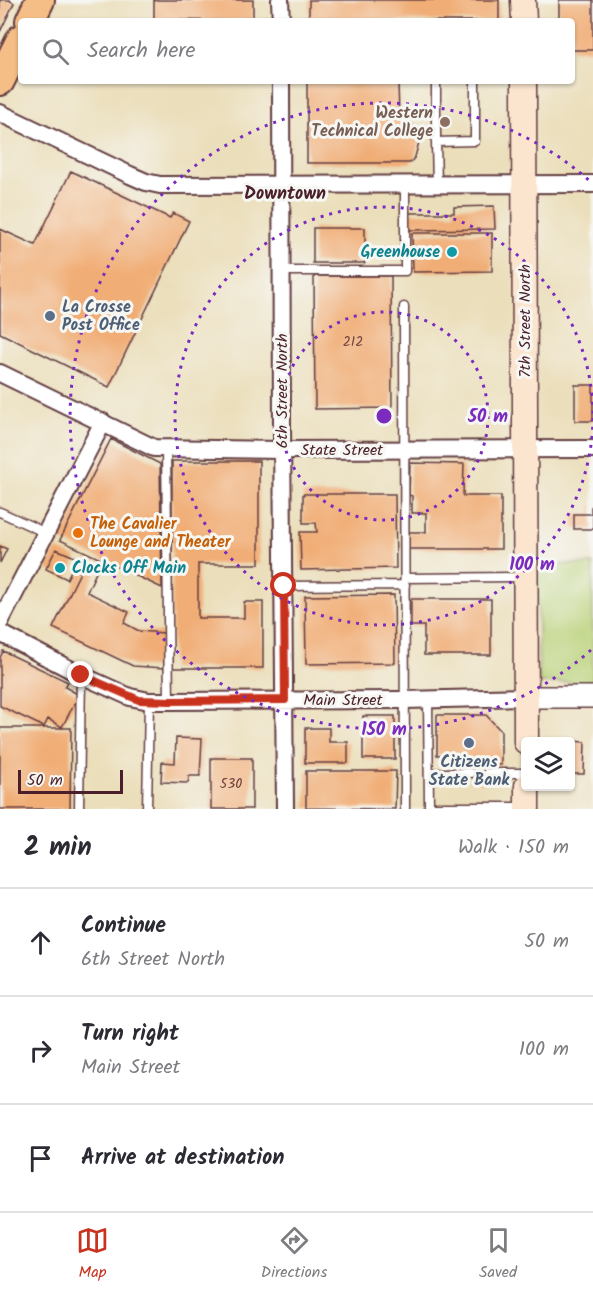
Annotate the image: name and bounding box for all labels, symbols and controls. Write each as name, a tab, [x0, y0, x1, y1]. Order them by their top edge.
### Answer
search box	[18, 18, 575, 84]
text: Search here	[87, 34, 195, 69]
icon: search	[39, 35, 72, 68]
place label: Western Technical College	[311, 101, 433, 144]
marker: Western Technical College	[438, 115, 452, 129]
district label: Downtown	[244, 180, 326, 209]
place label: Greenhouse	[361, 240, 440, 265]
marker: Greenhouse	[445, 245, 459, 259]
street label: 7th Street North	[513, 264, 538, 378]
place label: La Crosse Post Office	[62, 295, 140, 338]
marker: La Crosse Post Office	[43, 309, 57, 323]
house number: 212	[343, 331, 363, 353]
street label: 6th Street North	[270, 333, 295, 449]
text: 50 m	[467, 403, 508, 432]
centre of rings	[374, 406, 394, 426]
street label: State Street	[301, 438, 384, 463]
place label: The Cavalier Lounge and Theater	[90, 512, 232, 555]
marker: The Cavalier Lounge and Theater	[71, 526, 85, 540]
text: 100 m	[509, 551, 555, 580]
place label: Clocks Off Main	[72, 556, 186, 581]
marker: Clocks Off Main	[53, 561, 67, 575]
route start	[270, 572, 296, 598]
route end	[67, 661, 93, 687]
street label: Main Street	[303, 688, 384, 713]
text: 150 m	[361, 716, 407, 745]
marker: Citizens State Bank	[462, 736, 476, 750]
map controls	[521, 737, 575, 791]
button: layers	[521, 737, 575, 791]
place label: Citizens State Bank	[429, 750, 510, 793]
scale bar	[18, 767, 123, 794]
text: 50 m	[27, 768, 63, 793]
house number: 530	[220, 773, 242, 795]
text: 2 min	[24, 827, 92, 869]
text: Walk · 150 m	[458, 832, 569, 864]
text: Continue	[81, 909, 166, 944]
icon: ahead	[24, 926, 57, 959]
text: 50 m	[524, 926, 569, 958]
text: 6th Street North	[81, 944, 225, 976]
text: Turn right	[81, 1017, 179, 1052]
icon: right	[24, 1034, 57, 1067]
text: 100 m	[519, 1034, 569, 1066]
text: Main Street	[81, 1052, 180, 1084]
text: Arrive at destination	[81, 1141, 284, 1176]
icon: arrive	[24, 1142, 57, 1175]
tab: Map	[76, 1224, 109, 1285]
tab: Directions	[261, 1224, 327, 1285]
tab: Saved	[479, 1224, 517, 1285]

